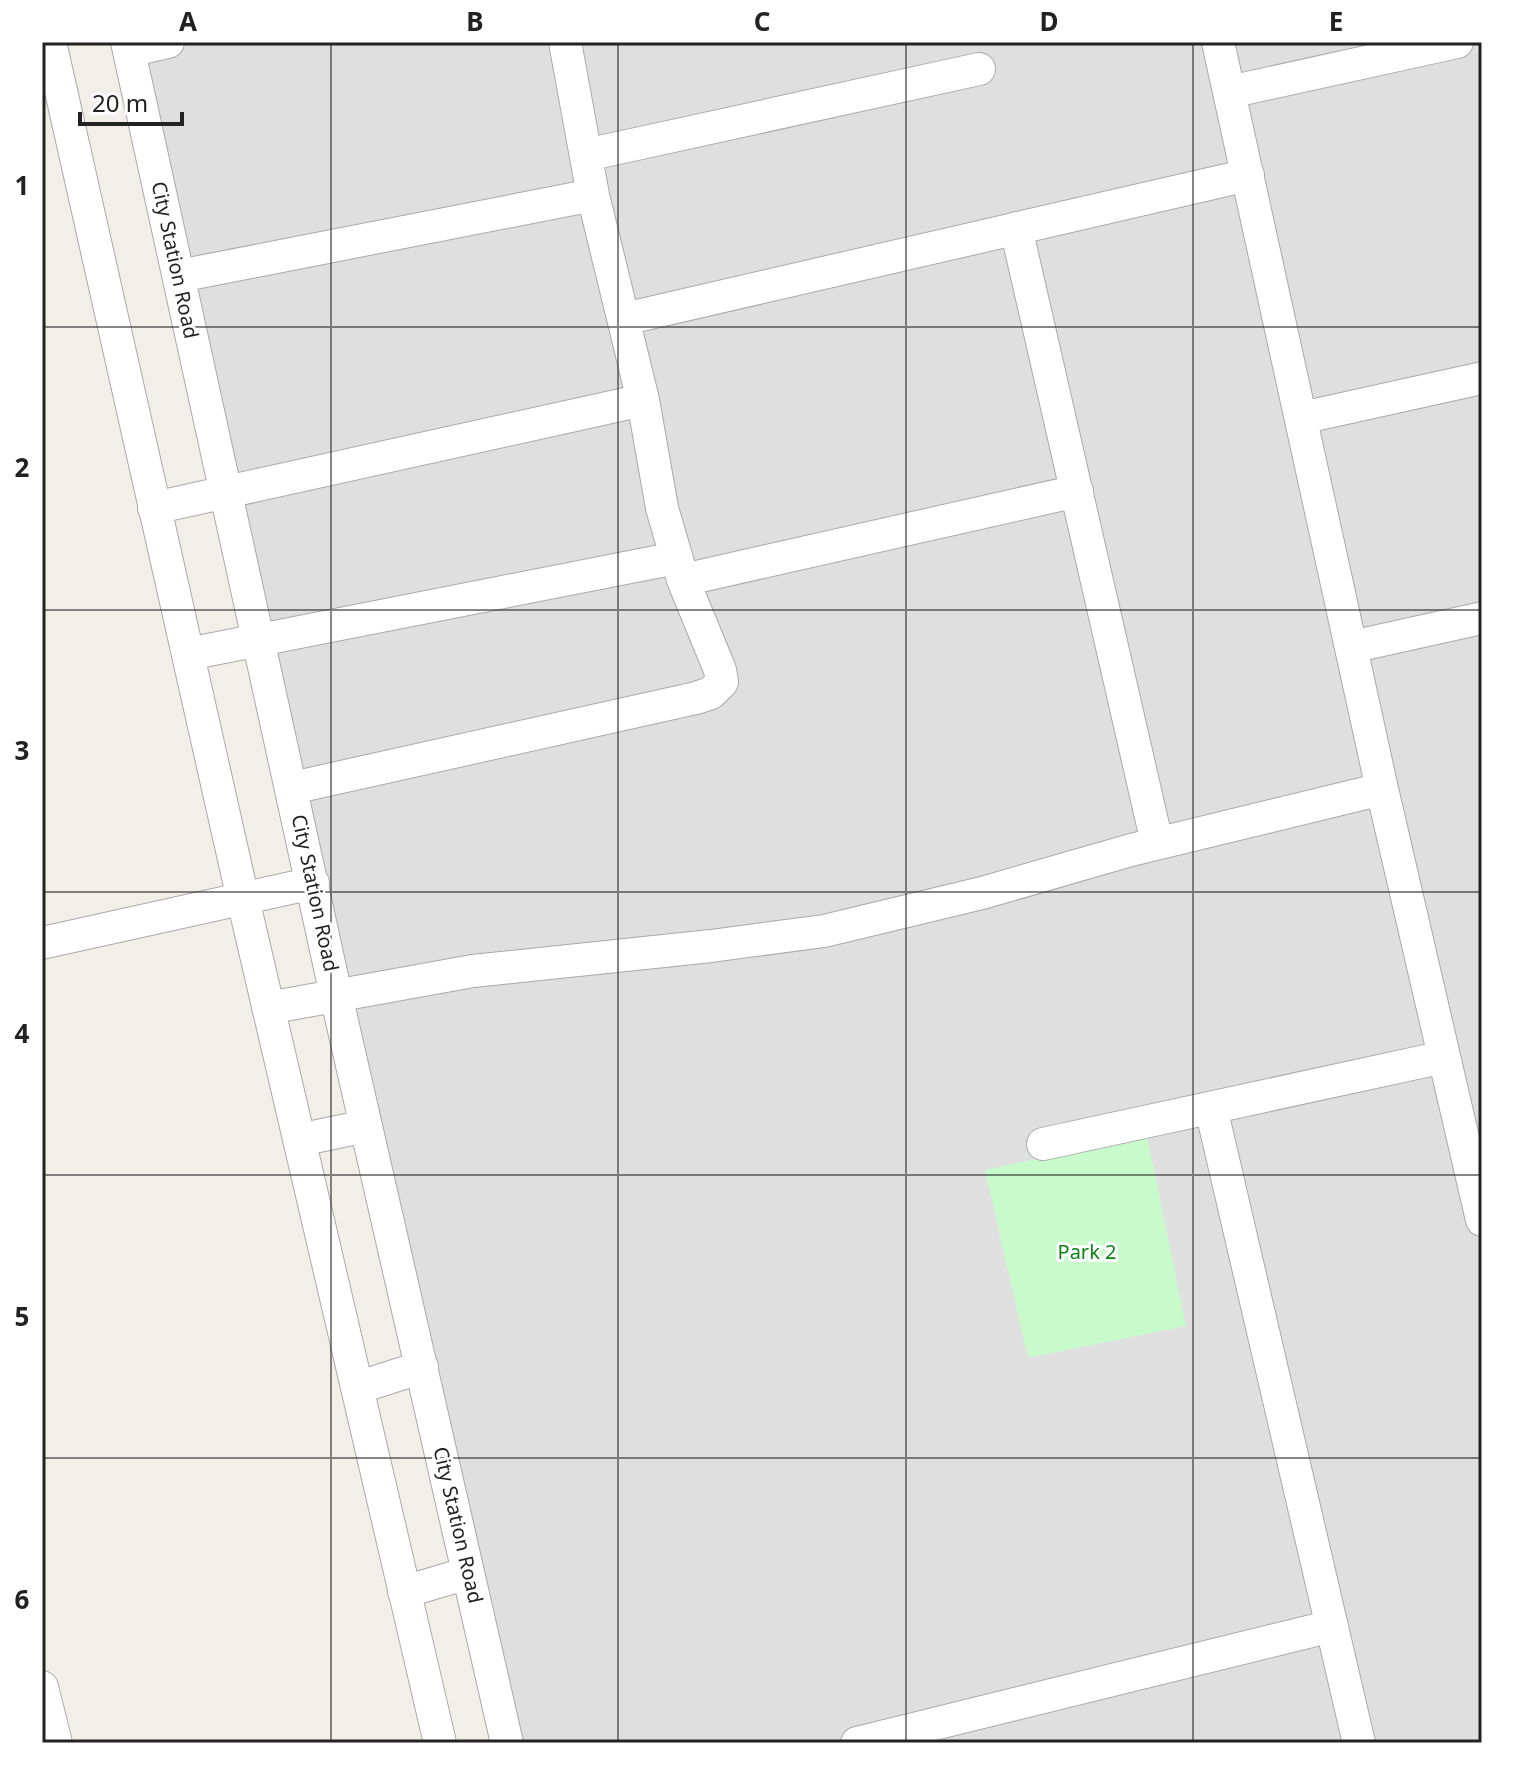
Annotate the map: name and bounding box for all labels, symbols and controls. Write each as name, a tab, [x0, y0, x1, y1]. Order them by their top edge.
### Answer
text: A	[179, 3, 197, 39]
text: B	[466, 3, 484, 39]
text: C	[754, 3, 770, 39]
text: D	[1039, 3, 1059, 39]
text: E	[1329, 3, 1343, 39]
scale bar	[80, 76, 182, 126]
text: 20 m	[92, 86, 148, 119]
text: 1	[15, 167, 29, 203]
street label: City Station Road	[146, 179, 205, 341]
text: 2	[15, 449, 30, 485]
text: 3	[15, 732, 29, 768]
street label: City Station Road	[286, 812, 345, 974]
text: 4	[15, 1015, 30, 1051]
park label: Park 2	[1058, 1238, 1116, 1265]
text: 5	[15, 1298, 29, 1334]
street label: City Station Road	[427, 1444, 490, 1606]
text: 6	[15, 1581, 30, 1617]

